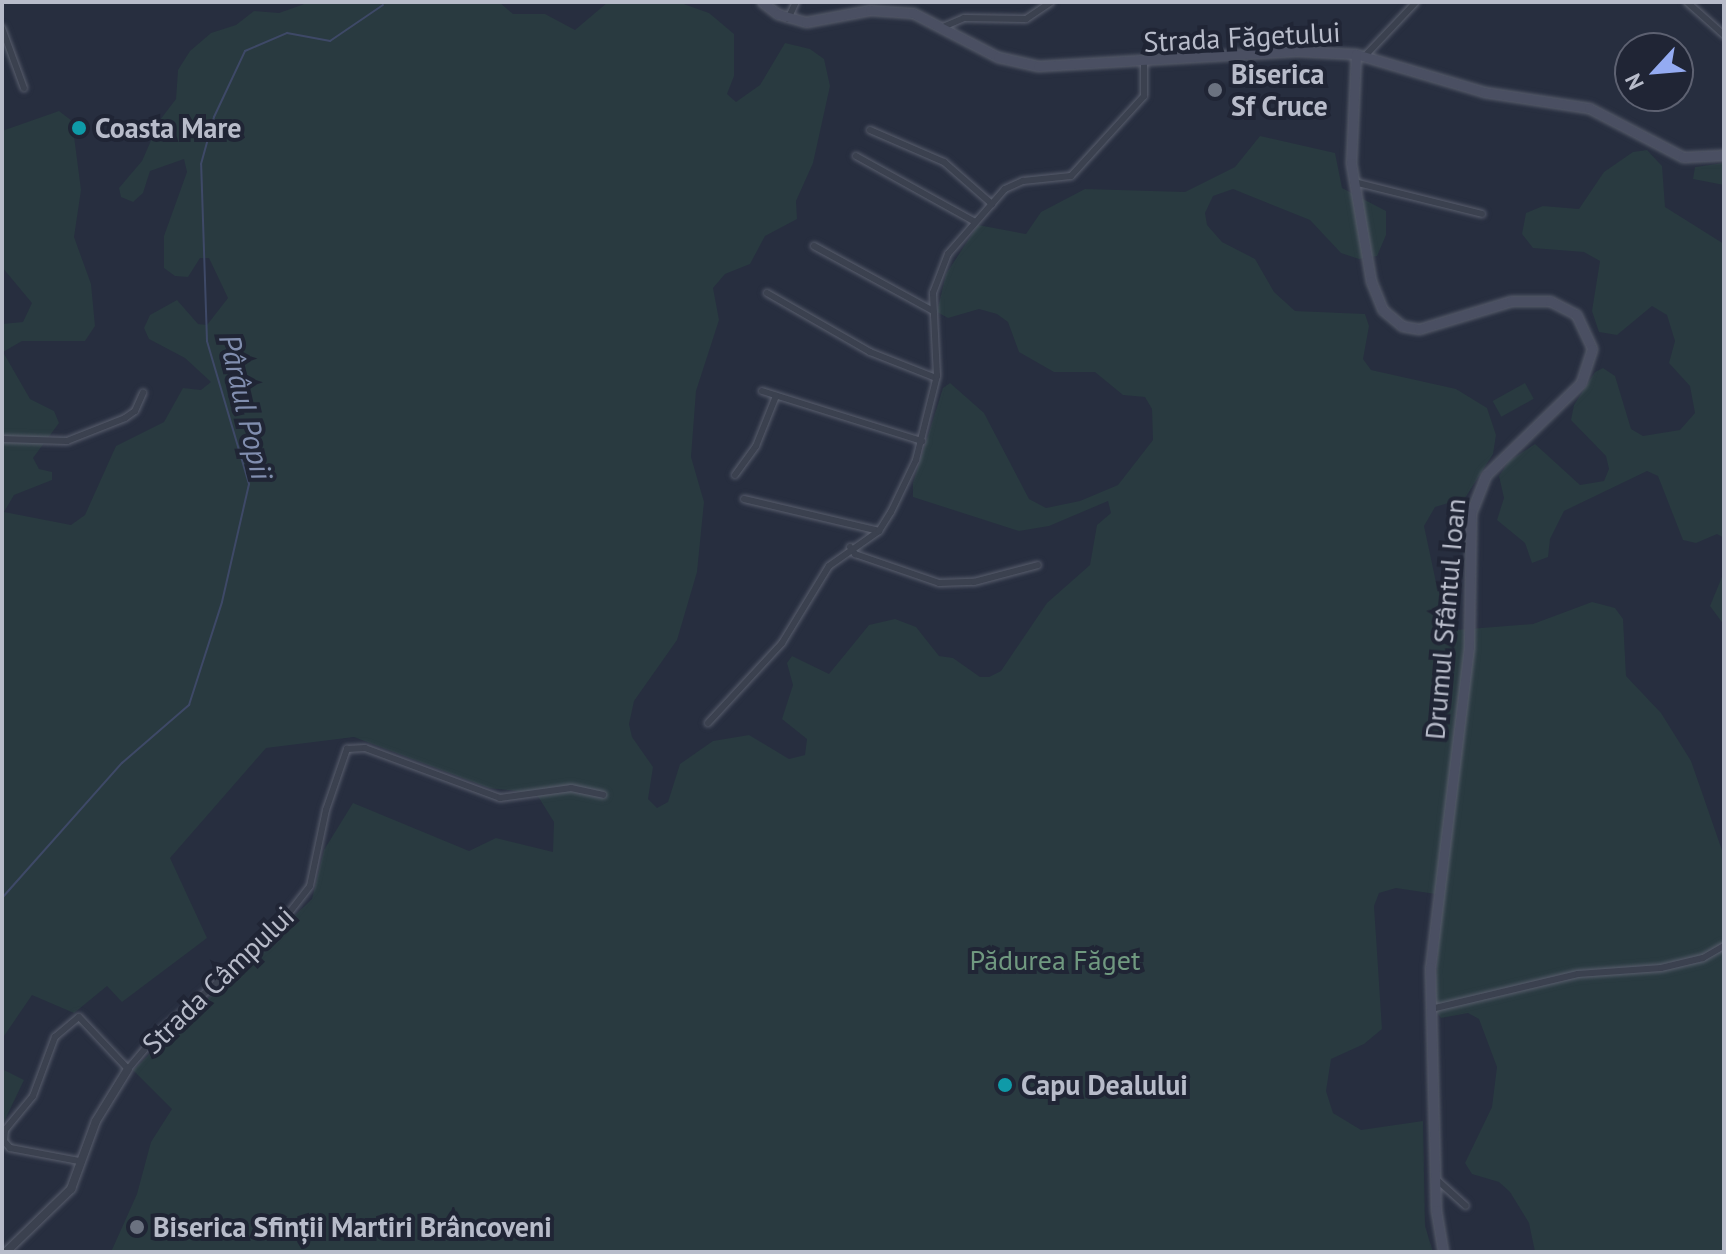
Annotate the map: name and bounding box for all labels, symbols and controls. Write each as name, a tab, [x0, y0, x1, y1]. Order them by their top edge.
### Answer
street label: Strada Făgetului	[1143, 15, 1341, 59]
north arrow	[1614, 32, 1694, 112]
place label: Biserica Sf Cruce	[1231, 57, 1328, 123]
text: N	[1618, 69, 1650, 94]
marker: Biserica Sf Cruce	[1206, 81, 1224, 99]
place label: Coasta Mare	[95, 111, 241, 145]
marker: Coasta Mare	[70, 119, 88, 137]
water label: Pârâul Popii	[212, 331, 280, 483]
street label: Drumul Sfântul Ioan	[1418, 497, 1472, 741]
street label: Strada Câmpului	[135, 899, 301, 1061]
park label: Pădurea Făget	[970, 943, 1140, 977]
place label: Capu Dealului	[1021, 1068, 1188, 1102]
marker: Capu Dealului	[996, 1076, 1014, 1094]
place label: Biserica Sfinții Martiri Brâncoveni	[153, 1210, 552, 1244]
marker: Biserica Sfinții Martiri Brâncoveni	[128, 1218, 146, 1236]

